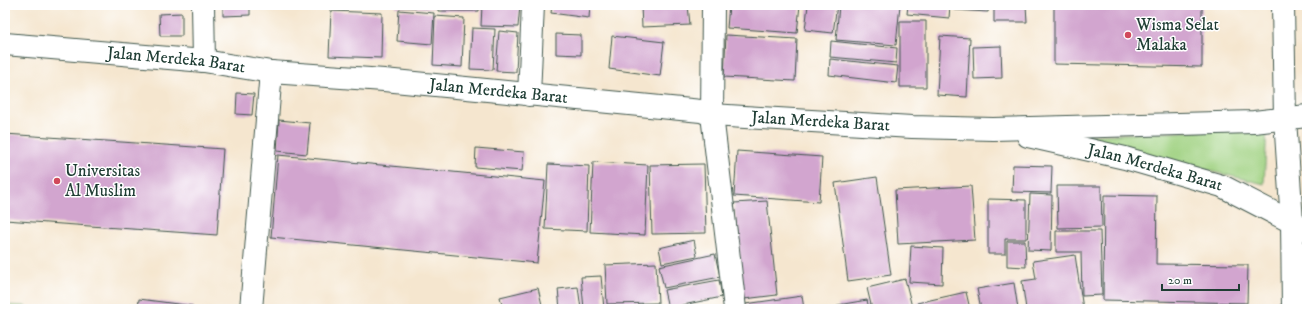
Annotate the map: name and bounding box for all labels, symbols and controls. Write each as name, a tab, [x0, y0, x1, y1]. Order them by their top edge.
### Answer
place label: Wisma Selat Malaka	[1135, 14, 1220, 56]
marker: Wisma Selat Malaka	[1123, 30, 1133, 40]
street label: Jalan Merdeka Barat	[104, 42, 248, 79]
street label: Jalan Merdeka Barat	[426, 73, 569, 109]
street label: Jalan Merdeka Barat	[749, 106, 891, 137]
street label: Jalan Merdeka Barat	[1084, 138, 1226, 197]
place label: Universitas Al Muslim	[65, 160, 140, 202]
marker: Universitas Al Muslim	[52, 176, 62, 186]
scale bar	[1162, 266, 1239, 292]
text: 20 m	[1168, 273, 1192, 288]

